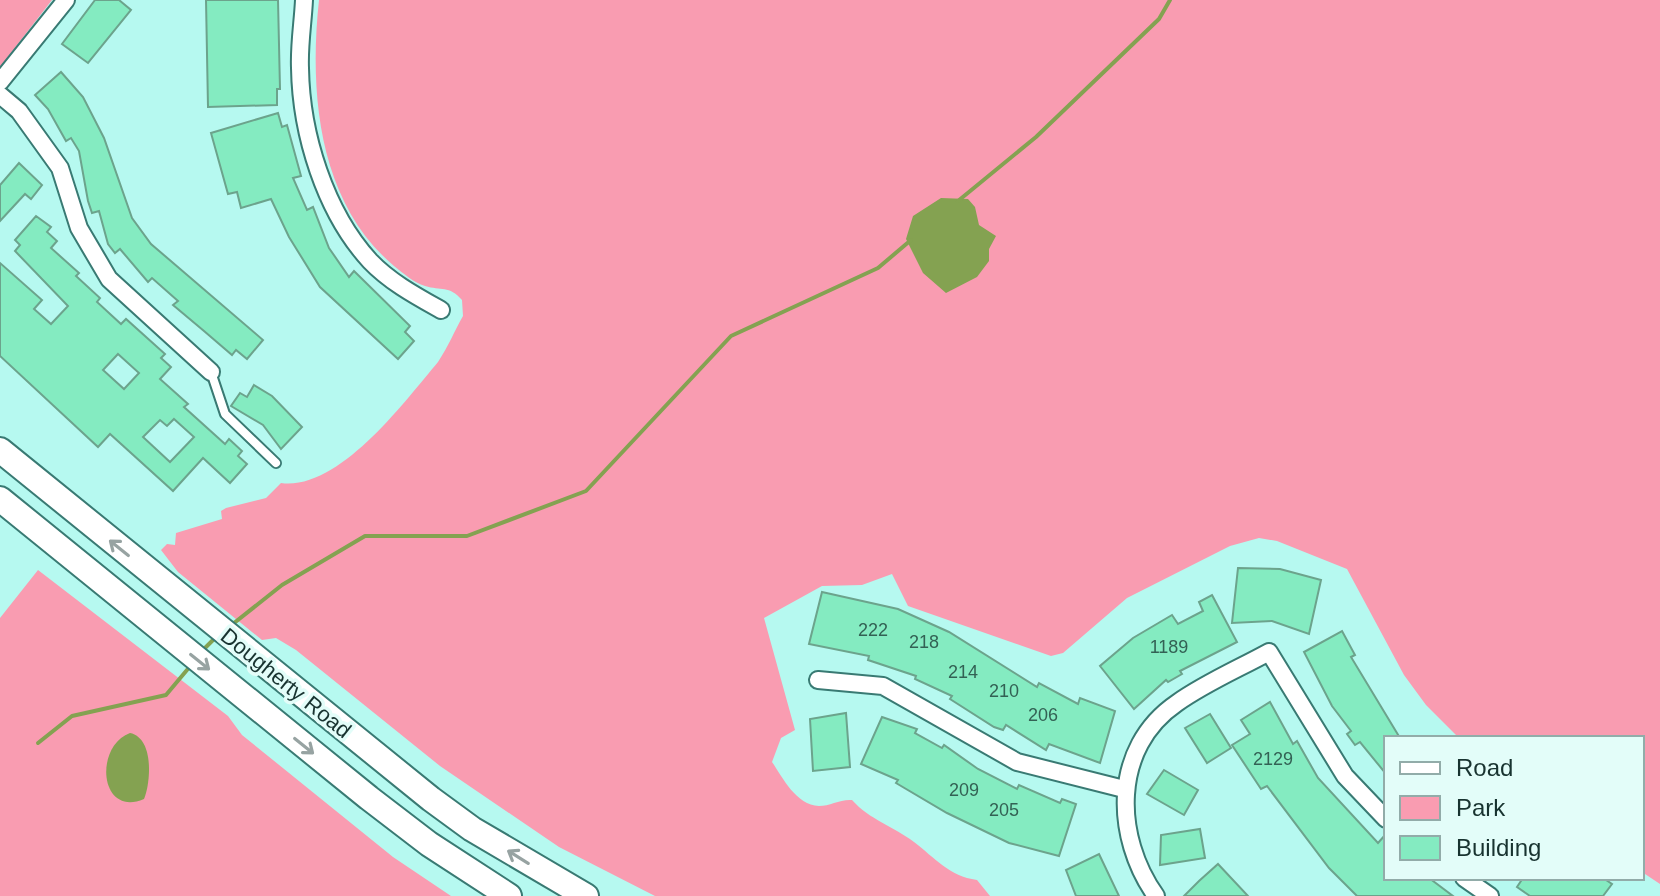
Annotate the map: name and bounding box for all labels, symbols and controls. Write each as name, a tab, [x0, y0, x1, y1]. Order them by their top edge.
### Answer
one-way arrow	[109, 539, 130, 557]
house number: 222	[858, 620, 888, 640]
street label: Dougherty Road	[216, 623, 356, 743]
house number: 218	[909, 632, 939, 652]
house number: 1189	[1150, 637, 1188, 657]
one-way arrow	[189, 653, 210, 671]
house number: 214	[948, 662, 978, 682]
house number: 210	[989, 681, 1019, 701]
house number: 206	[1028, 705, 1058, 725]
legend	[1384, 736, 1644, 880]
one-way arrow	[293, 738, 314, 755]
house number: 2129	[1253, 749, 1293, 769]
text: Road	[1456, 754, 1513, 781]
house number: 209	[949, 780, 979, 800]
text: Park	[1456, 794, 1506, 821]
house number: 205	[989, 800, 1019, 820]
text: Building	[1456, 834, 1541, 861]
one-way arrow	[507, 849, 530, 865]

